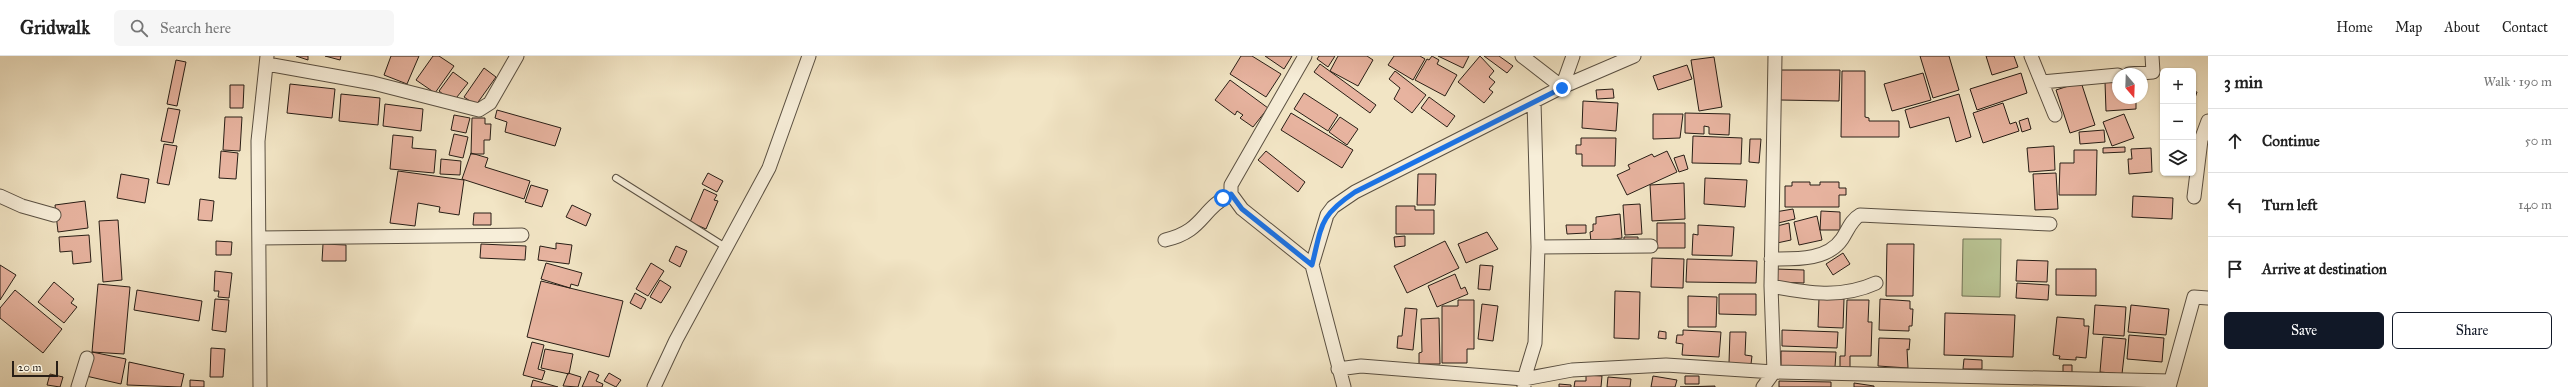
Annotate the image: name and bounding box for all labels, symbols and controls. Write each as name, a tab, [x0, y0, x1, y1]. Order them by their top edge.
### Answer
search box	[114, 10, 394, 46]
text: Gridwalk	[20, 16, 90, 39]
icon: search	[128, 17, 150, 39]
text: Search here	[160, 19, 231, 37]
text: Home	[2336, 19, 2373, 36]
text: Map	[2395, 19, 2422, 36]
text: About	[2444, 19, 2480, 36]
text: Contact	[2502, 19, 2548, 36]
north arrow	[2112, 68, 2148, 104]
map controls	[2160, 68, 2196, 176]
button: +	[2160, 68, 2196, 104]
text: 3 min	[2224, 72, 2263, 93]
text: Walk · 190 m	[2483, 74, 2552, 90]
route end	[1553, 79, 1571, 97]
button: −	[2160, 104, 2196, 140]
icon: ahead	[2224, 130, 2246, 152]
text: Continue	[2262, 132, 2320, 150]
text: 50 m	[2525, 133, 2552, 149]
button: layers	[2160, 140, 2196, 176]
route start	[1214, 189, 1232, 207]
icon: left	[2224, 194, 2246, 216]
text: Turn left	[2262, 196, 2318, 214]
text: 140 m	[2518, 197, 2552, 213]
icon: arrive	[2224, 258, 2246, 280]
text: Arrive at destination	[2262, 260, 2387, 278]
button: Save	[2224, 312, 2384, 349]
button: Share	[2392, 312, 2552, 349]
scale bar	[12, 359, 58, 378]
text: 20 m	[18, 361, 41, 374]

